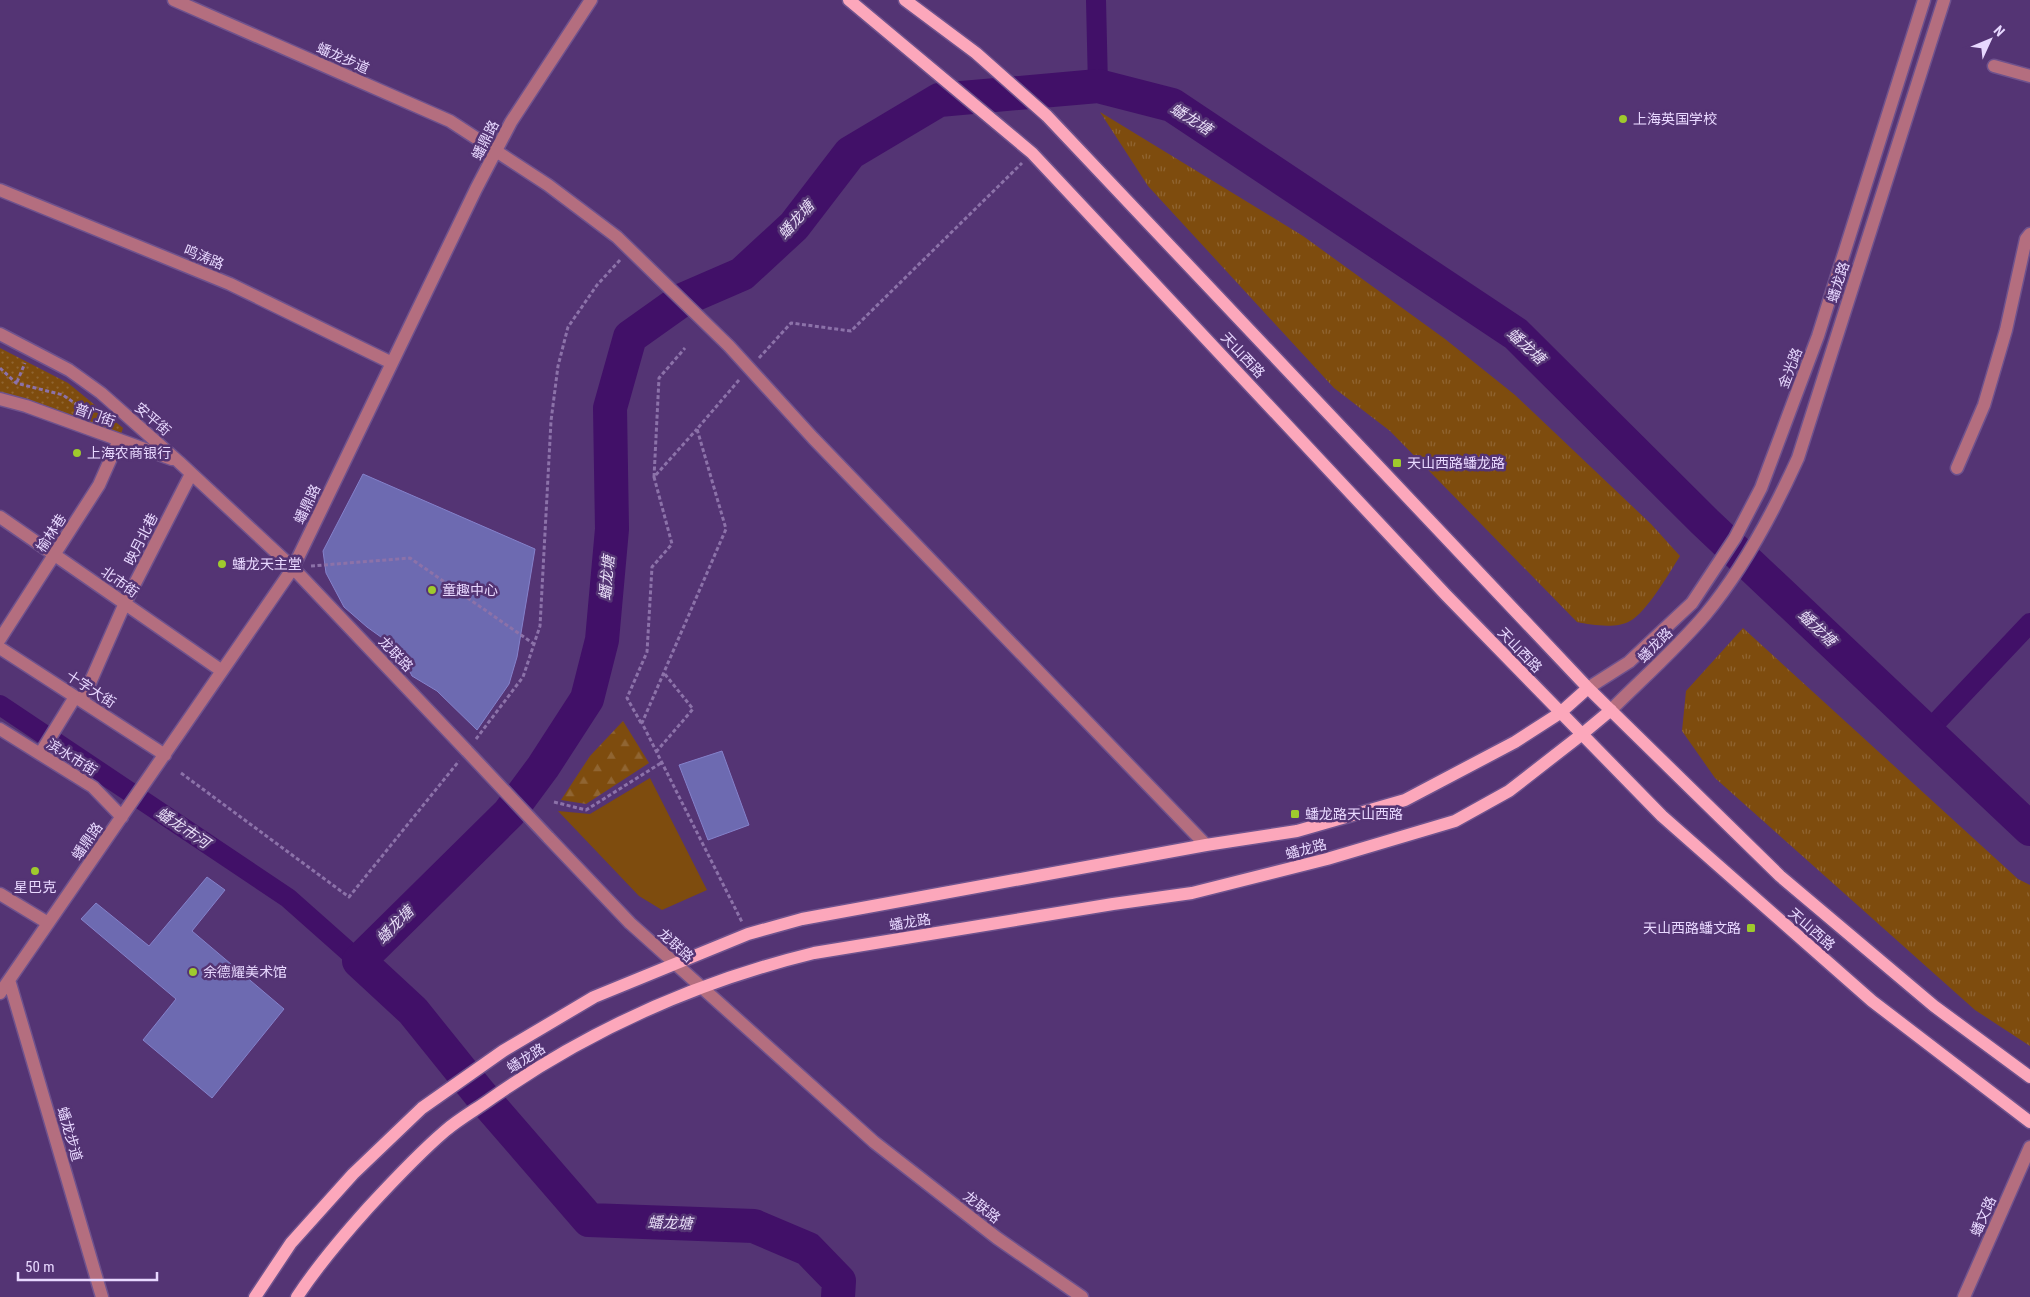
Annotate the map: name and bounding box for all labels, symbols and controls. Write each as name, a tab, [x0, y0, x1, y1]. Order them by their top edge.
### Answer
north arrow	[1965, 15, 2015, 65]
text: N	[1991, 22, 2008, 40]
street label: 蟠龙步道	[314, 39, 372, 77]
water label: 蟠龙塘	[1167, 99, 1217, 140]
place label: 上海英国学校	[1633, 111, 1717, 127]
marker: 上海英国学校	[1617, 113, 1629, 125]
street label: 蟠鼎路	[468, 118, 502, 162]
water label: 蟠龙塘	[774, 195, 820, 243]
street label: 鸣涛路	[182, 242, 226, 272]
street label: 蟠龙路	[1824, 260, 1852, 304]
water label: 蟠龙塘	[1503, 324, 1551, 370]
street label: 天山西路	[1218, 329, 1268, 381]
street label: 金光路	[1775, 346, 1805, 390]
street label: 安平街	[132, 399, 174, 439]
street label: 普门街	[73, 400, 117, 430]
place label: 上海农商银行	[87, 445, 171, 461]
marker: 上海农商银行	[71, 447, 83, 459]
place label: 天山西路蟠龙路	[1407, 455, 1505, 471]
marker: 天山西路蟠龙路	[1391, 457, 1403, 469]
street label: 蟠鼎路	[291, 482, 323, 526]
street label: 映月北巷	[121, 510, 161, 568]
street label: 榆林巷	[33, 511, 69, 555]
water label: 蟠龙塘	[596, 552, 618, 601]
place label: 蟠龙天主堂	[232, 556, 302, 572]
marker: 蟠龙天主堂	[216, 558, 228, 570]
street label: 北市街	[98, 563, 142, 601]
place label: 童趣中心	[442, 582, 498, 598]
marker: 童趣中心	[426, 584, 438, 596]
water label: 蟠龙塘	[1794, 606, 1842, 652]
street label: 天山西路	[1495, 624, 1545, 676]
street label: 蟠龙路	[1634, 624, 1676, 666]
street label: 龙联路	[376, 633, 416, 675]
street label: 十字大街	[63, 667, 119, 711]
street label: 滨水市街	[44, 735, 100, 779]
water label: 蟠龙市河	[153, 804, 215, 854]
place label: 蟠龙路天山西路	[1305, 806, 1403, 822]
marker: 蟠龙路天山西路	[1289, 808, 1301, 820]
street label: 蟠鼎路	[68, 819, 106, 863]
street label: 蟠龙路	[1284, 836, 1328, 862]
marker: 星巴克	[29, 865, 41, 877]
place label: 星巴克	[14, 879, 56, 895]
water label: 蟠龙塘	[373, 901, 419, 947]
street label: 天山西路	[1786, 905, 1838, 953]
street label: 蟠龙路	[888, 911, 932, 933]
place label: 天山西路蟠文路	[1643, 920, 1741, 936]
marker: 天山西路蟠文路	[1745, 922, 1757, 934]
street label: 龙联路	[655, 925, 697, 965]
place label: 余德耀美术馆	[203, 964, 287, 980]
marker: 余德耀美术馆	[187, 966, 199, 978]
street label: 蟠龙路	[504, 1040, 548, 1076]
street label: 蟠龙步道	[55, 1105, 85, 1163]
street label: 龙联路	[961, 1188, 1003, 1226]
street label: 蟠文路	[1967, 1194, 1999, 1238]
water label: 蟠龙塘	[647, 1213, 696, 1233]
scale bar	[18, 1250, 156, 1282]
text: 50 m	[25, 1258, 55, 1276]

